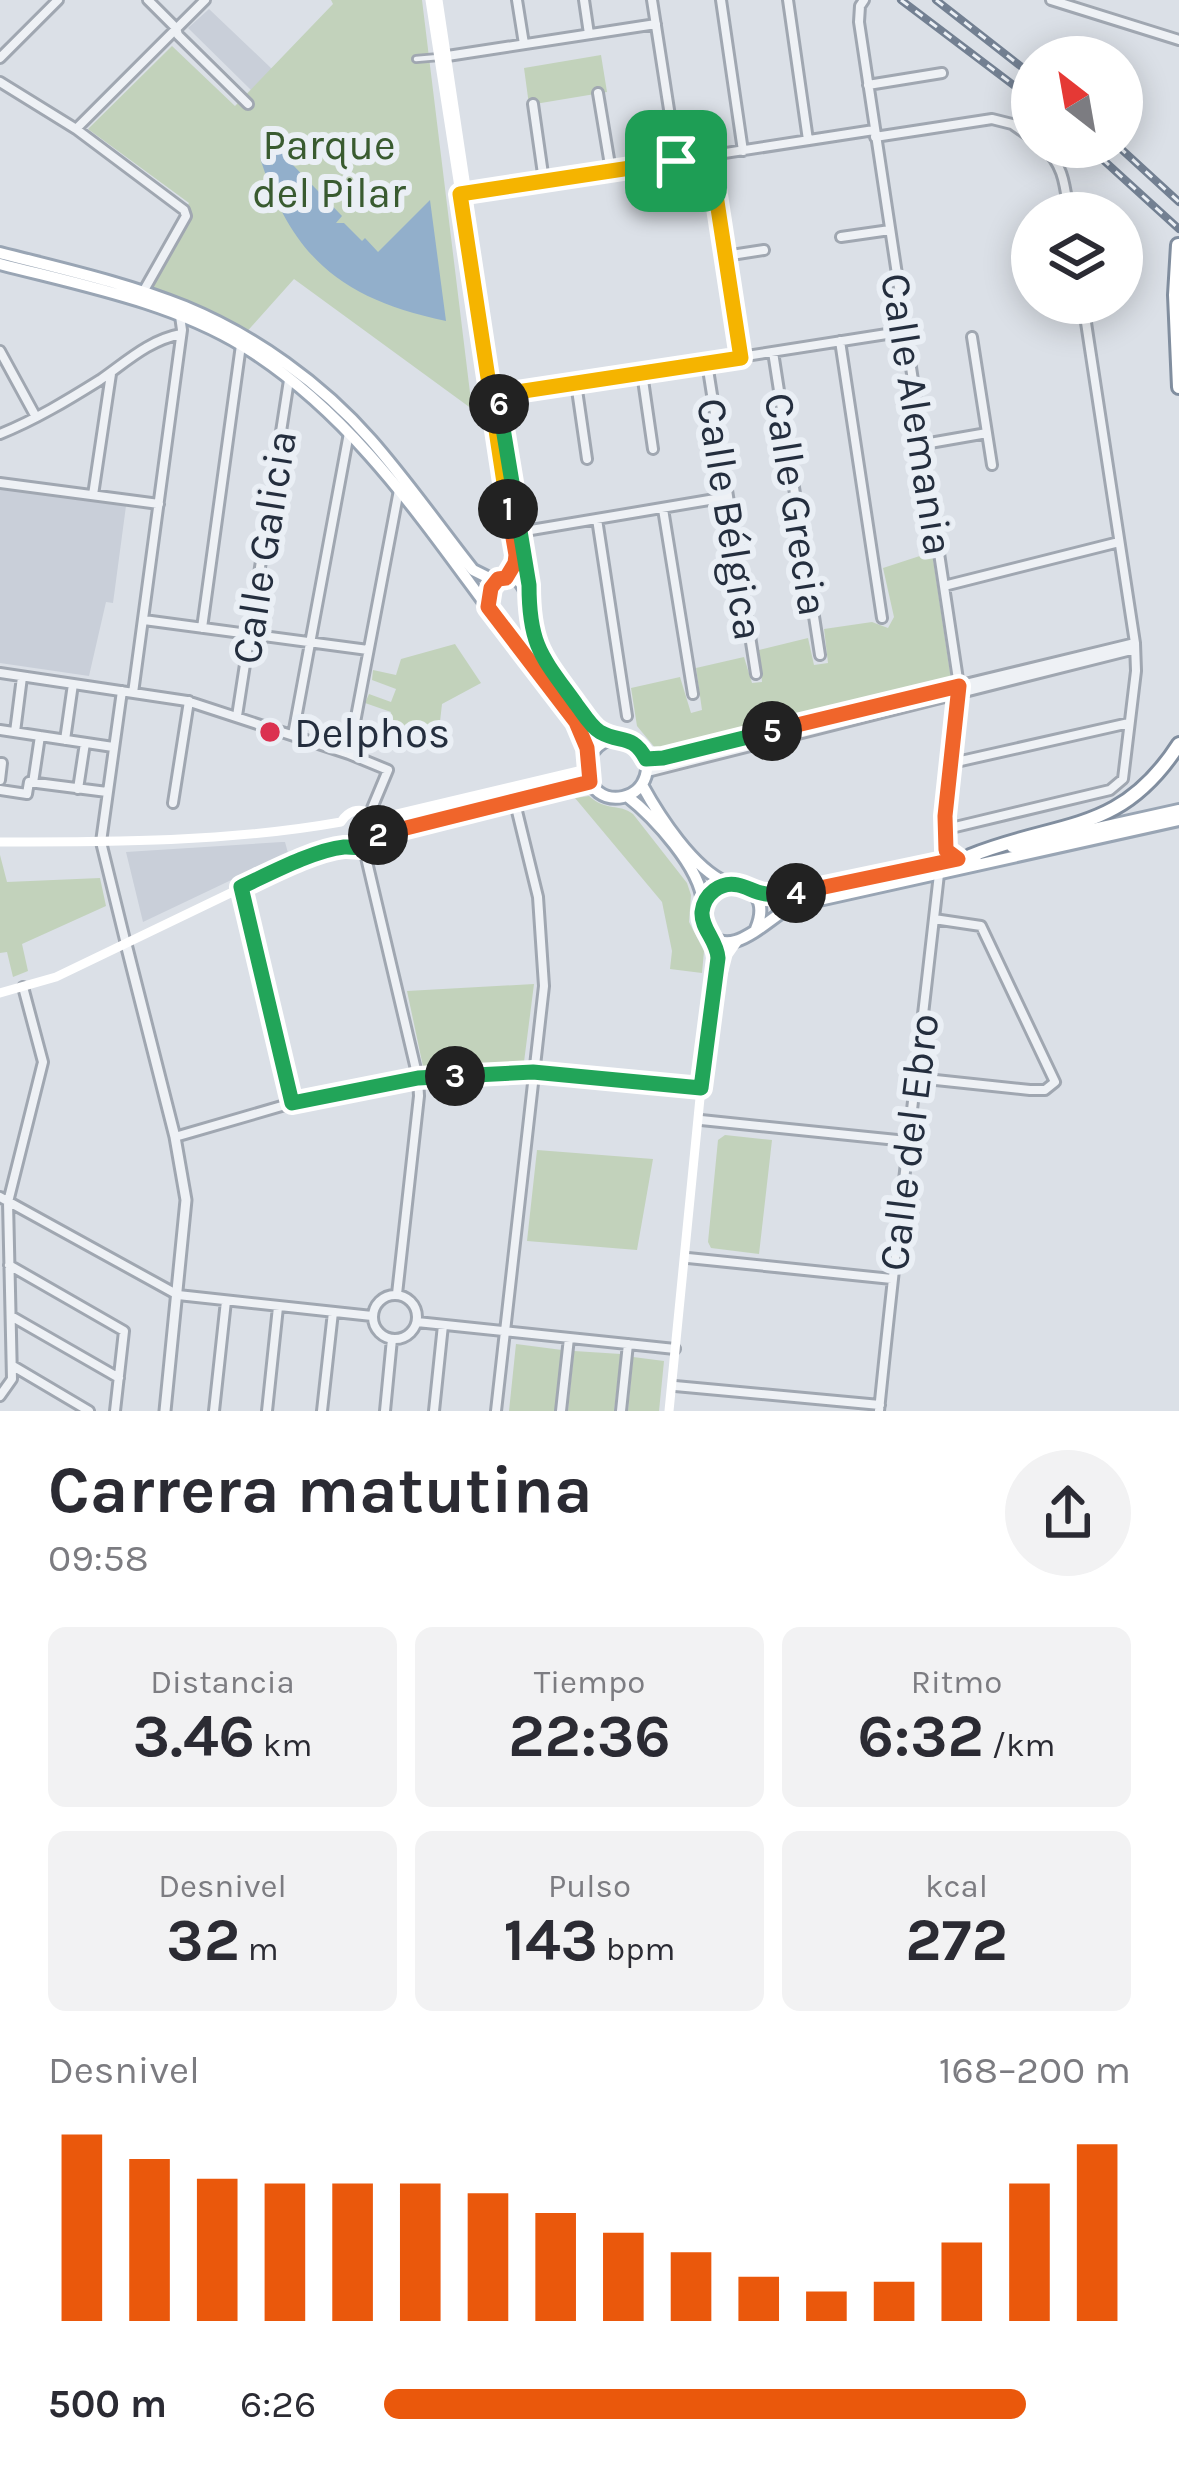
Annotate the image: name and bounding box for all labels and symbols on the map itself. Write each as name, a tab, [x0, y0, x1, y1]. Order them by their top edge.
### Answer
north arrow	[1011, 36, 1143, 168]
pin	[625, 110, 727, 212]
park label: Parque del Pilar	[252, 120, 407, 218]
street label: Calle Alemania	[870, 270, 964, 559]
pin: 6	[469, 374, 529, 434]
street label: Calle Grecia	[754, 389, 838, 619]
street label: Calle Bélgica	[686, 395, 774, 644]
street label: Calle Galicia	[221, 427, 307, 667]
pin: 1	[478, 479, 538, 539]
pin: 5	[742, 701, 802, 761]
place label: Delphos	[294, 708, 450, 758]
marker: Delphos	[257, 719, 283, 745]
pin: 2	[348, 805, 408, 865]
pin: 4	[766, 863, 826, 923]
street label: Calle del Ebro	[868, 1011, 950, 1274]
pin: 3	[425, 1046, 485, 1106]

